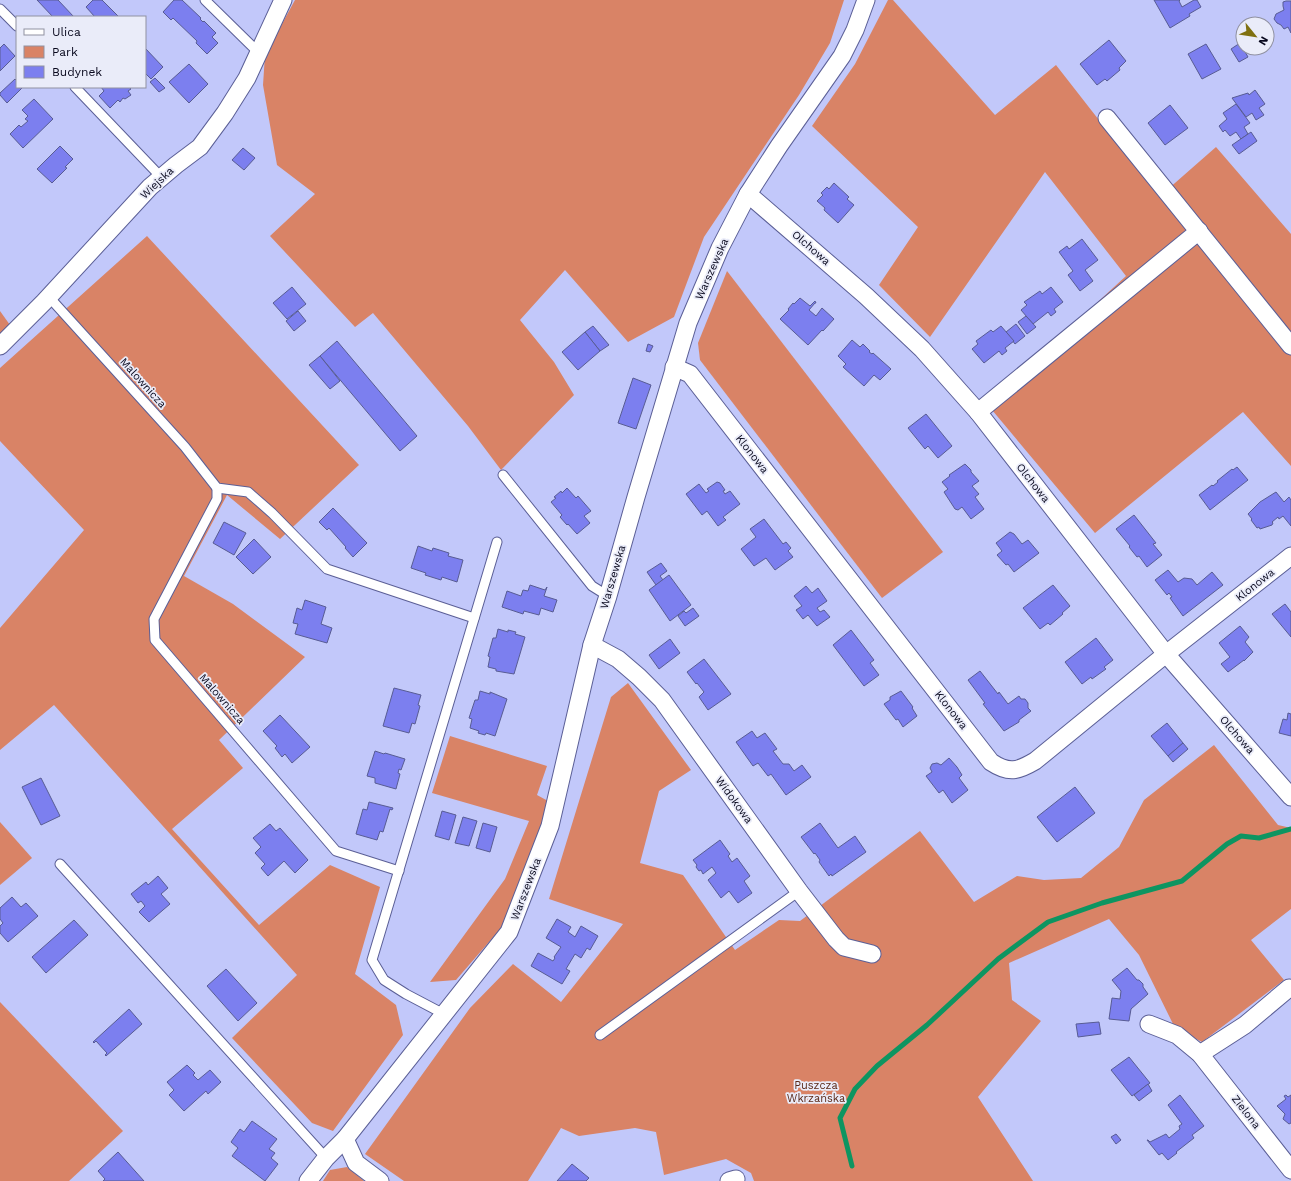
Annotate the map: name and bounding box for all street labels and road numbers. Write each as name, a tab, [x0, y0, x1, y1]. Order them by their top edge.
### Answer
street label: Wiejska	[138, 164, 176, 202]
street label: Olchowa	[789, 228, 833, 268]
street label: Warszewska	[693, 236, 731, 302]
street label: Malownicza	[117, 355, 169, 411]
street label: Klonowa	[733, 432, 771, 476]
street label: Olchowa	[1014, 461, 1052, 505]
street label: Warszewska	[598, 544, 628, 610]
street label: Klonowa	[1233, 566, 1277, 604]
street label: Malownicza	[197, 671, 247, 727]
street label: Klonowa	[932, 688, 970, 732]
street label: Olchowa	[1217, 713, 1257, 757]
street label: Widokowa	[713, 774, 755, 826]
street label: Warszewska	[508, 856, 544, 922]
street label: Zielona	[1229, 1093, 1263, 1131]

